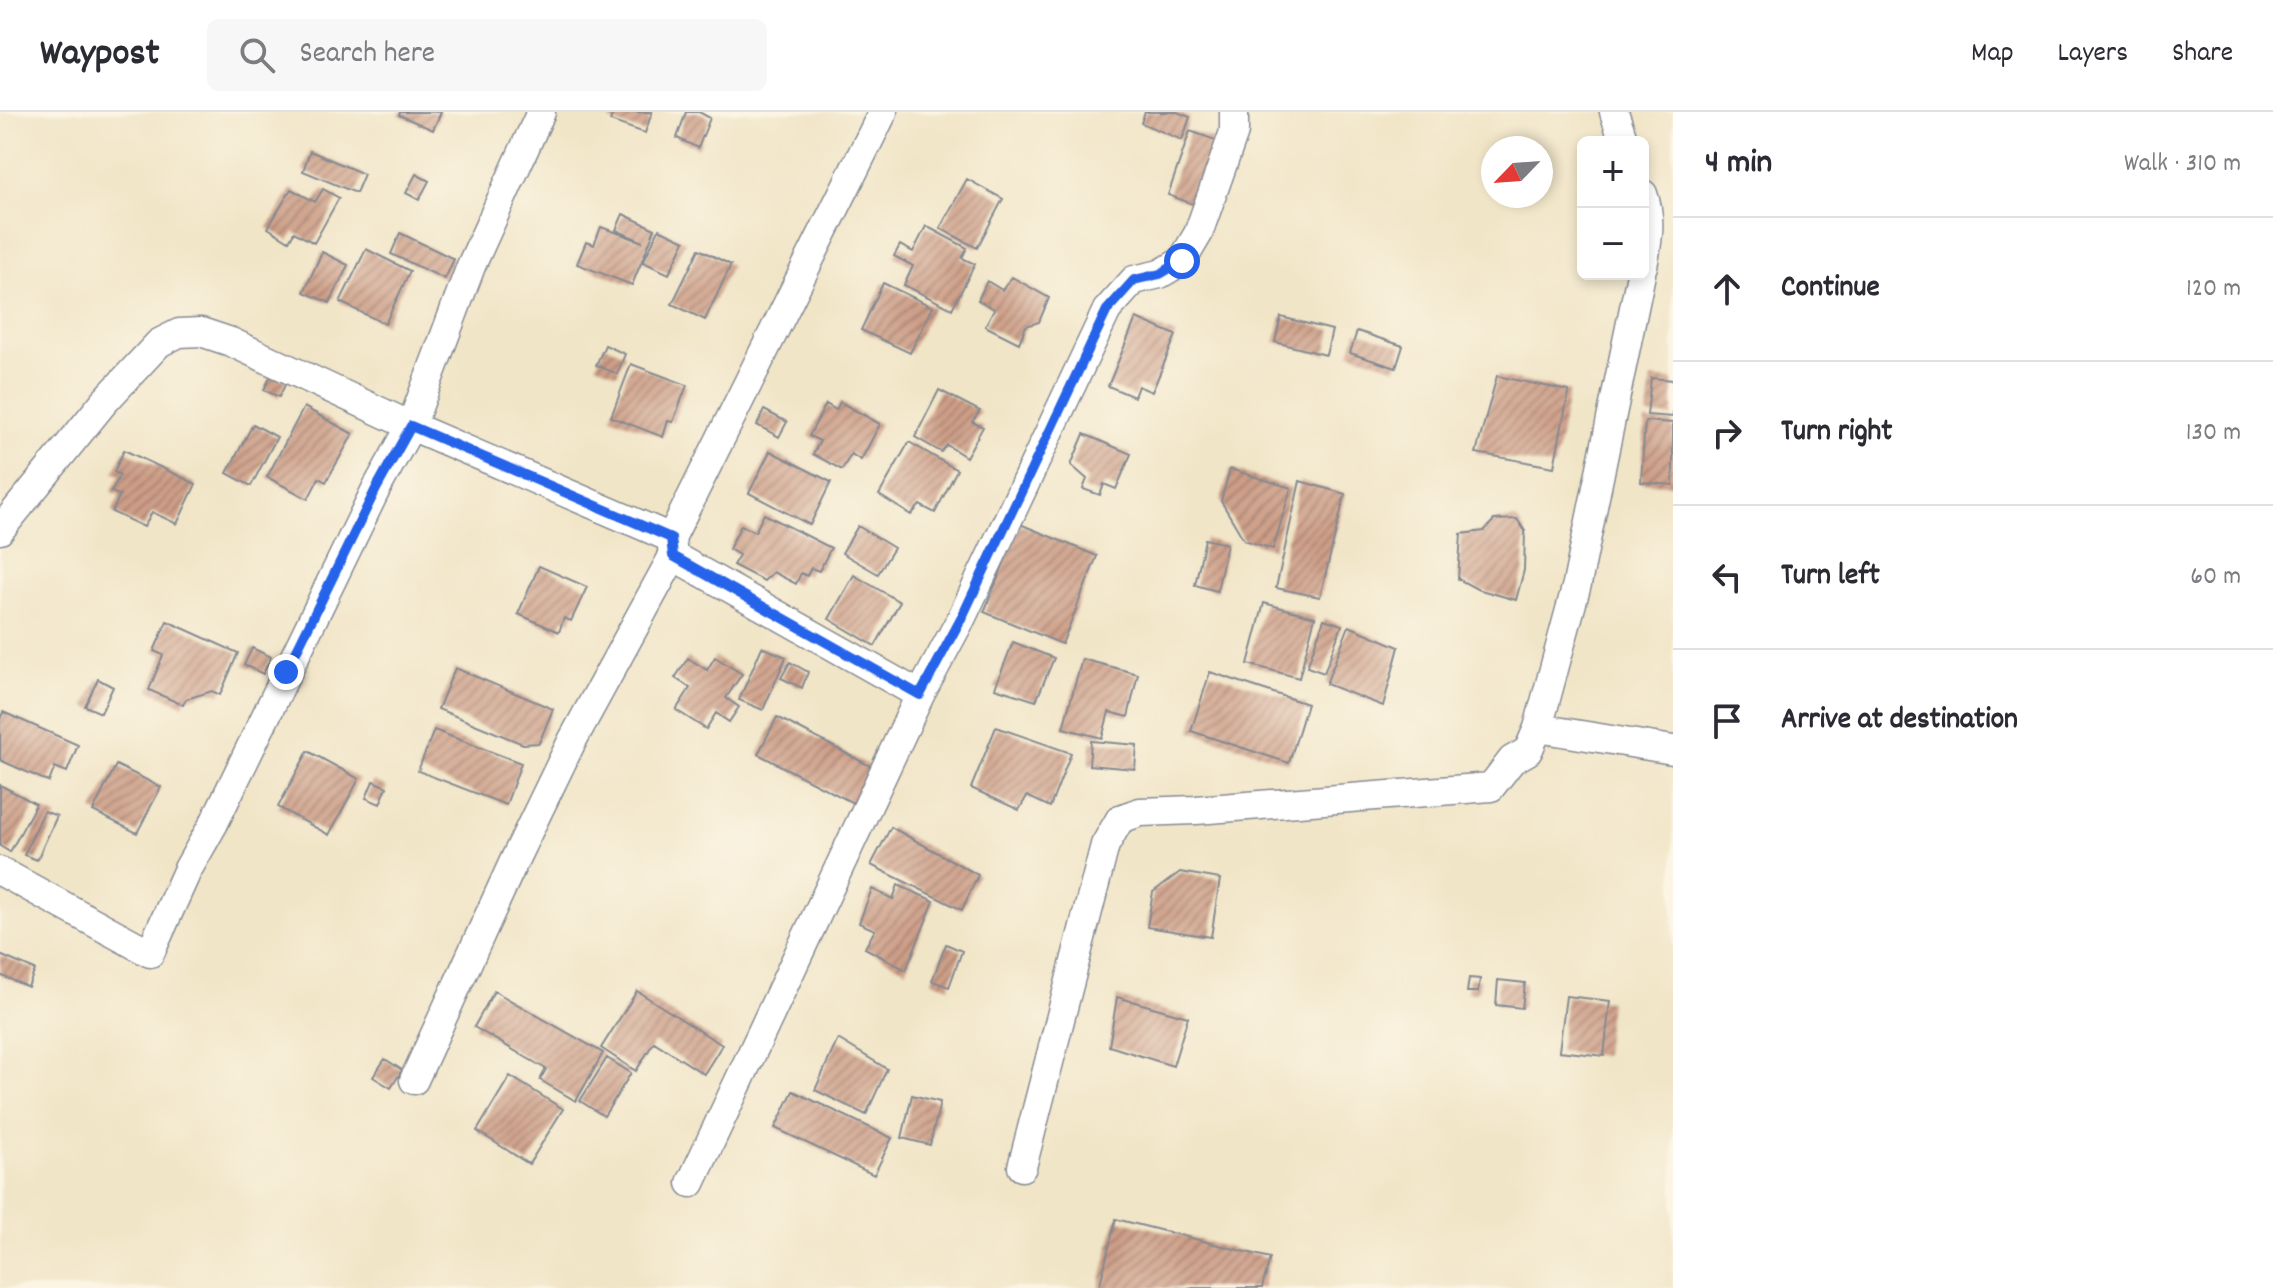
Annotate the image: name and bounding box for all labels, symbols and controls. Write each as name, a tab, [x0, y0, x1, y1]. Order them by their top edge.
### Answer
search box	[207, 19, 767, 91]
text: Waypost	[40, 28, 159, 83]
icon: search	[235, 33, 279, 77]
text: Search here	[299, 34, 435, 77]
text: Map	[1971, 35, 2014, 75]
text: Layers	[2058, 35, 2128, 75]
text: Share	[2172, 35, 2233, 75]
north arrow	[1481, 136, 1553, 208]
map controls	[1577, 136, 1649, 280]
button: +	[1577, 136, 1649, 208]
text: 4 min	[1705, 140, 1772, 189]
text: Walk · 310 m	[2124, 146, 2241, 183]
button: −	[1577, 208, 1649, 280]
route start	[1164, 243, 1200, 279]
icon: ahead	[1705, 267, 1749, 311]
text: Continue	[1781, 268, 1880, 311]
text: 120 m	[2186, 271, 2241, 308]
icon: right	[1705, 411, 1749, 455]
text: Turn right	[1781, 412, 1892, 455]
text: 130 m	[2186, 415, 2241, 452]
icon: left	[1705, 555, 1749, 599]
text: Turn left	[1781, 556, 1880, 599]
text: 60 m	[2190, 559, 2241, 596]
route end	[268, 654, 304, 690]
icon: arrive	[1705, 699, 1749, 743]
text: Arrive at destination	[1781, 700, 2018, 743]

